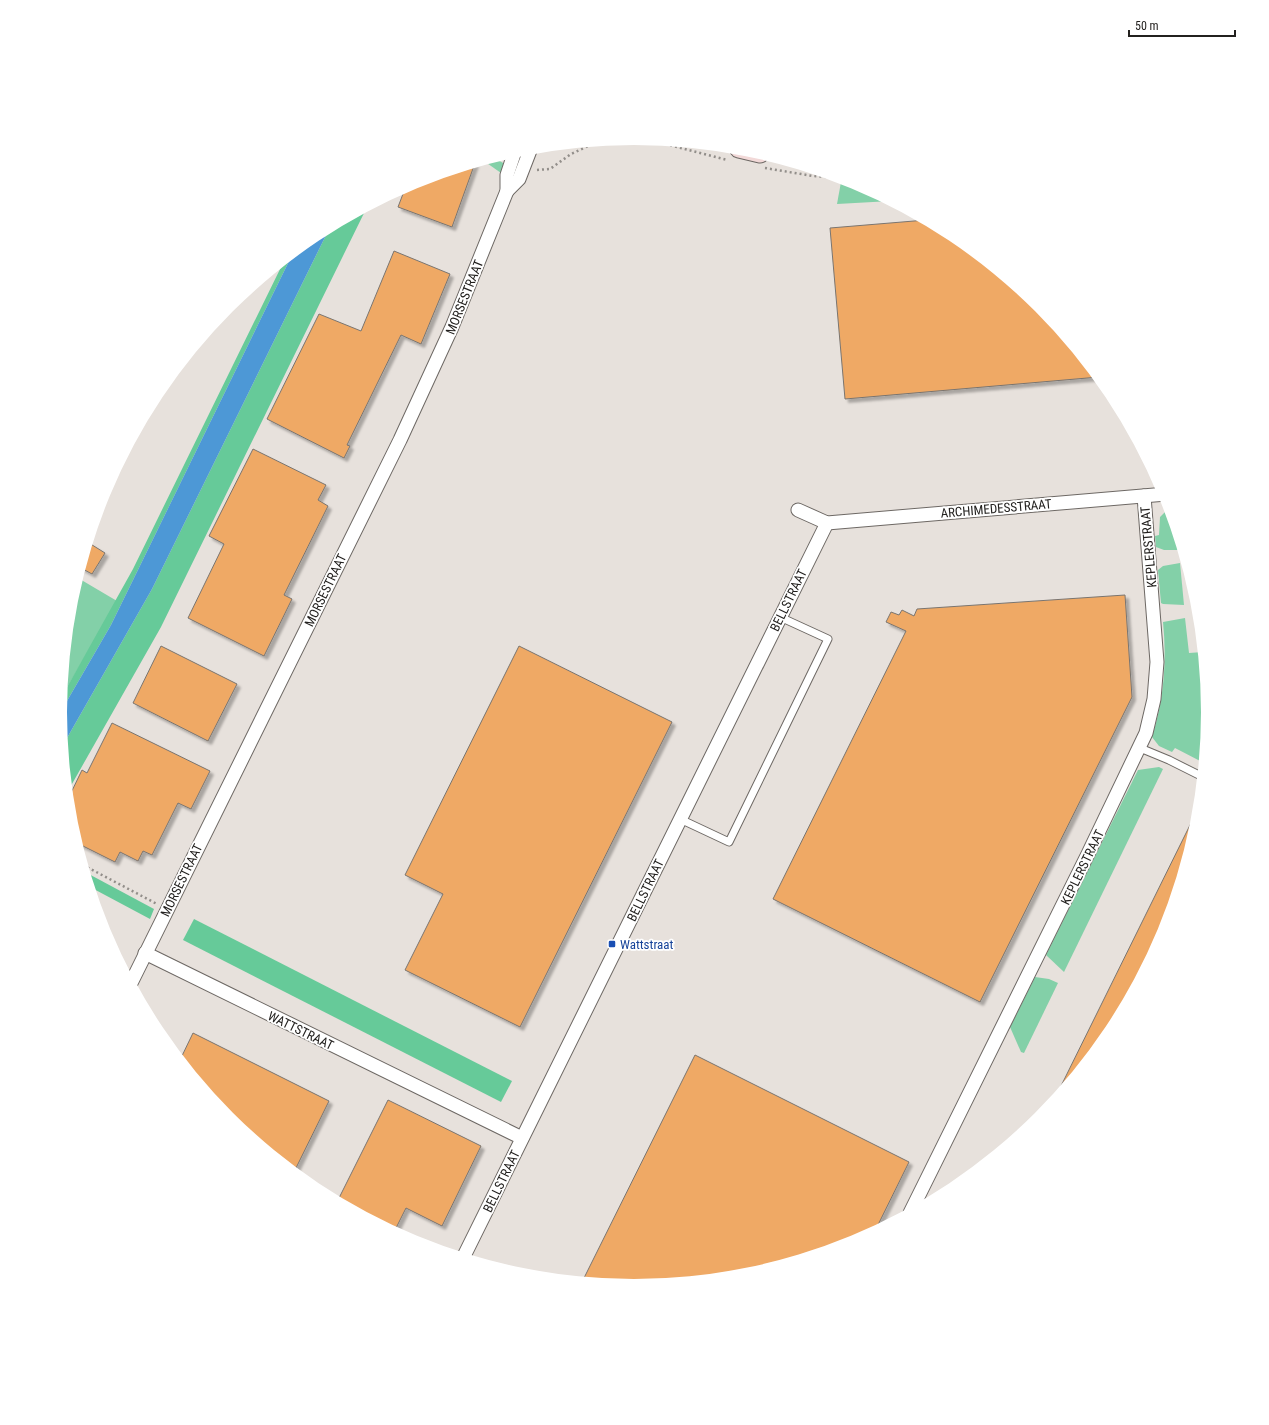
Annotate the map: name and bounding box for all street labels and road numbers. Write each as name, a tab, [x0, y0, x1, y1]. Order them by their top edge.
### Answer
street label: MORSESTRAAT	[443, 258, 486, 337]
street label: ARCHIMEDESSTRAAT	[940, 496, 1052, 521]
street label: KEPLERSTRAAT	[1137, 505, 1160, 588]
street label: MORSESTRAAT	[301, 551, 350, 629]
street label: BELLSTRAAT	[767, 566, 810, 634]
street label: KEPLERSTRAAT	[1058, 827, 1107, 907]
street label: MORSESTRAAT	[157, 841, 206, 919]
street label: BELLSTRAAT	[624, 856, 667, 924]
street label: WATTSTRAAT	[265, 1008, 336, 1053]
street label: BELLSTRAAT	[480, 1147, 523, 1215]

